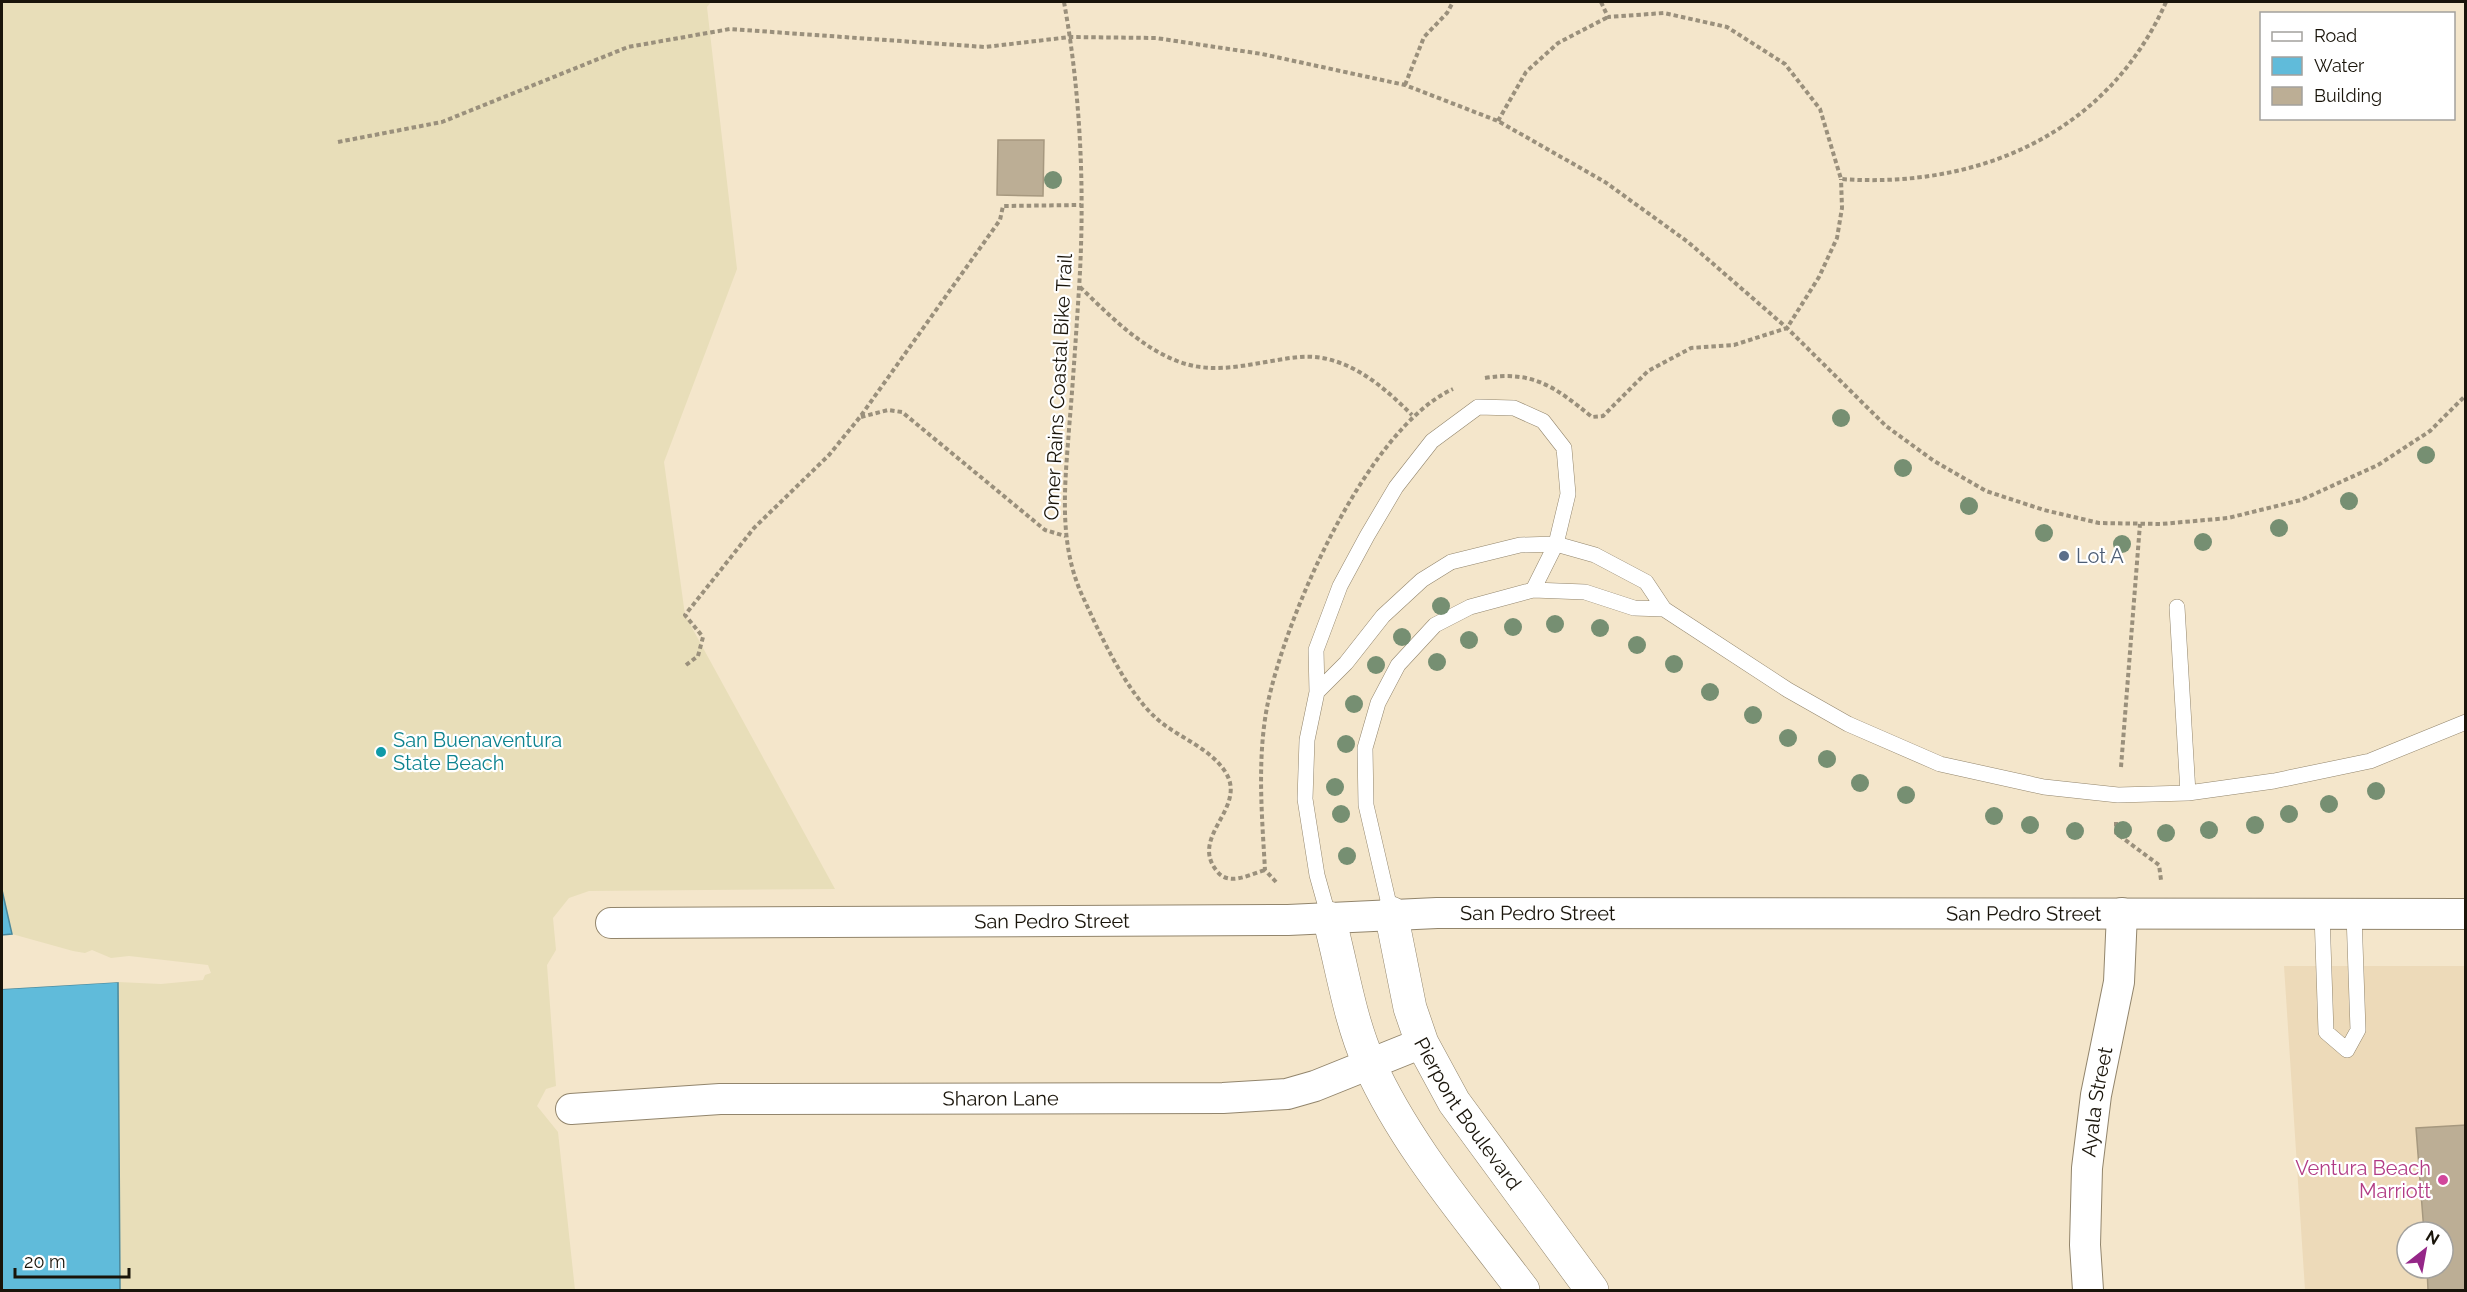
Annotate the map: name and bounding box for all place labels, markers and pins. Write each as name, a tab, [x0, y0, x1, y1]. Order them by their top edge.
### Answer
place label: Lot A	[2076, 544, 2124, 568]
marker: Lot A	[2057, 549, 2071, 563]
place label: San Buenaventura State Beach	[393, 728, 562, 775]
marker: San Buenaventura State Beach	[374, 745, 388, 759]
place label: Ventura Beach Marriott	[2295, 1156, 2431, 1203]
marker: Ventura Beach Marriott	[2436, 1173, 2450, 1187]

